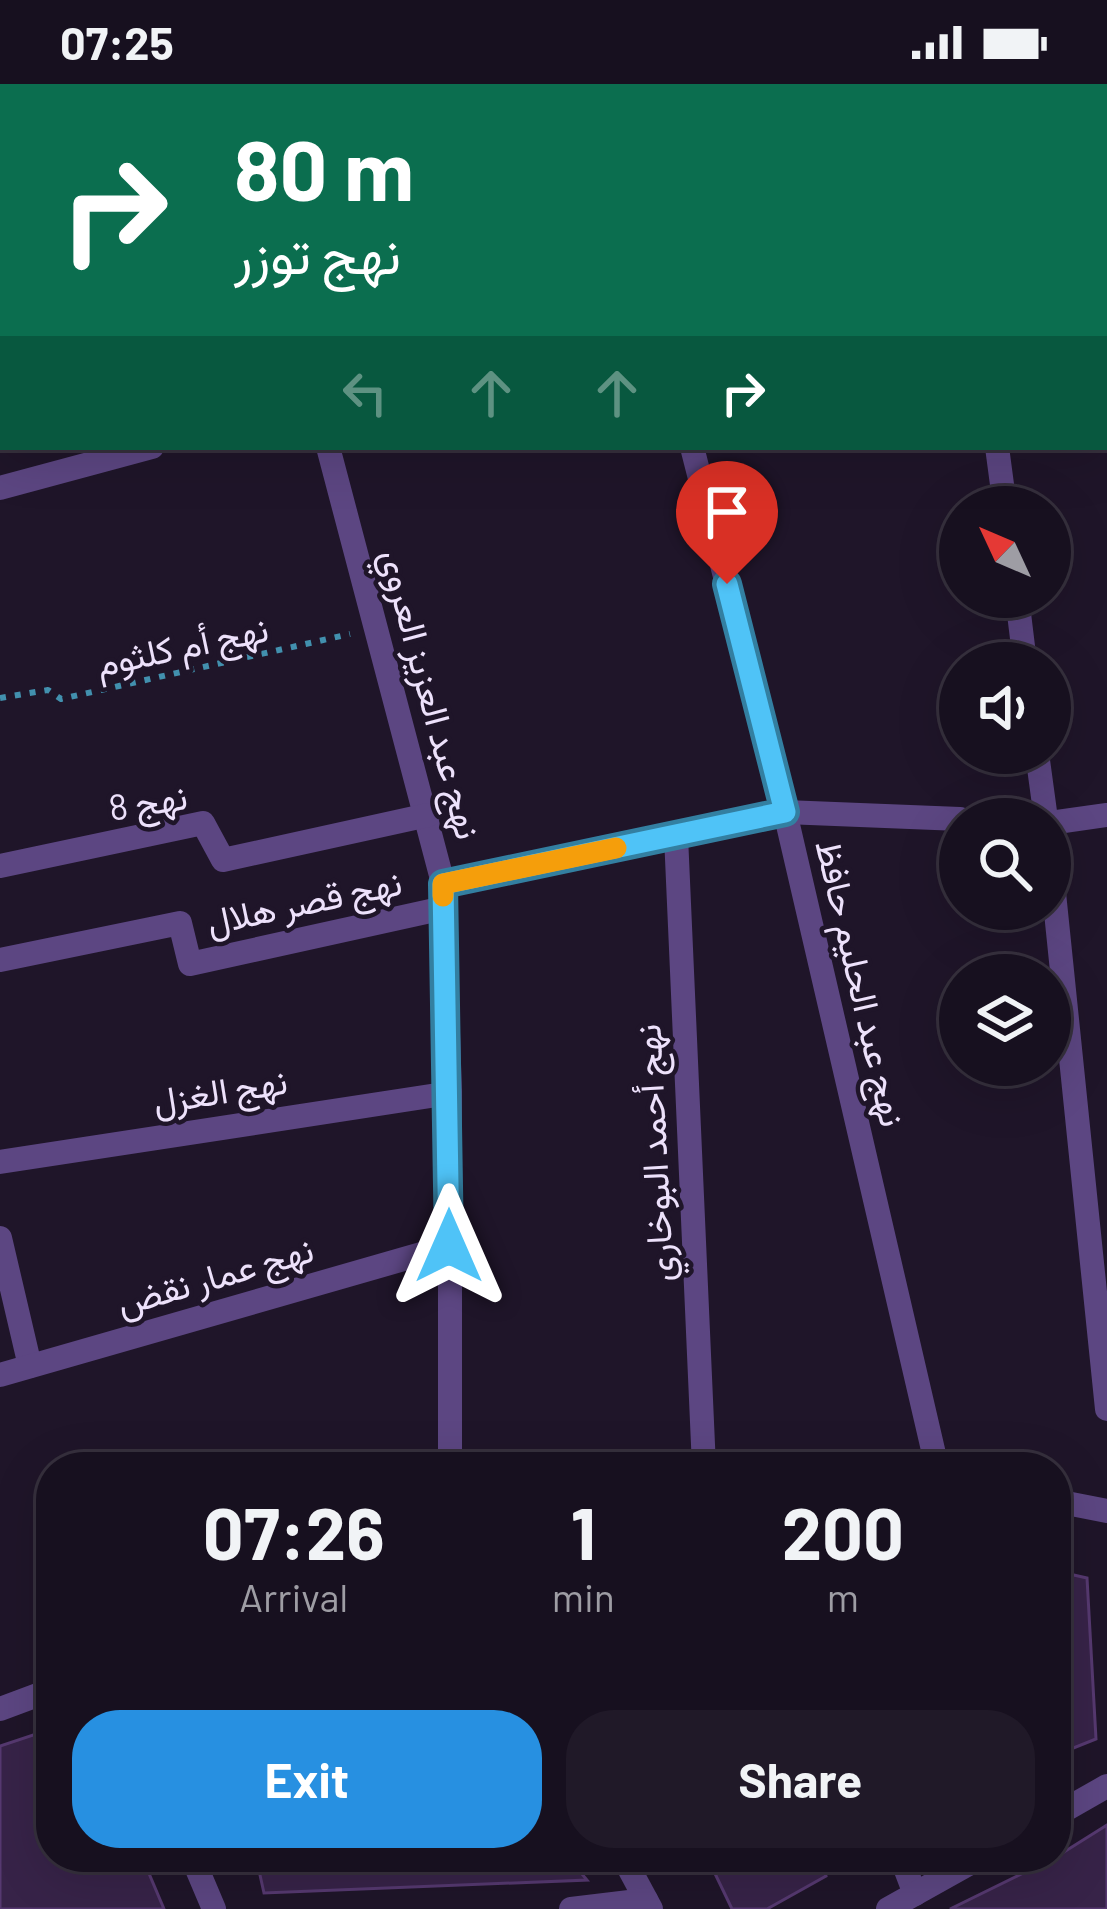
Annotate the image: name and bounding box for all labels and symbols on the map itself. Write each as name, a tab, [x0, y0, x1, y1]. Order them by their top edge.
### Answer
pin	[676, 461, 778, 584]
north arrow	[939, 486, 1071, 618]
street label: نهج عبد العزيز العروي	[363, 544, 492, 846]
street label: نهج أم كلثوم	[92, 605, 273, 690]
street label: نهج 8	[105, 773, 191, 834]
street label: نهج عبد الحليم حافظ	[803, 835, 916, 1132]
street label: نهج قصر هلال	[202, 859, 406, 948]
street label: نهج أحمد البوخاري	[624, 1023, 691, 1283]
street label: نهج الغزل	[150, 1058, 291, 1127]
position arrow	[386, 1183, 512, 1309]
street label: نهج عمار نقض	[111, 1226, 319, 1329]

